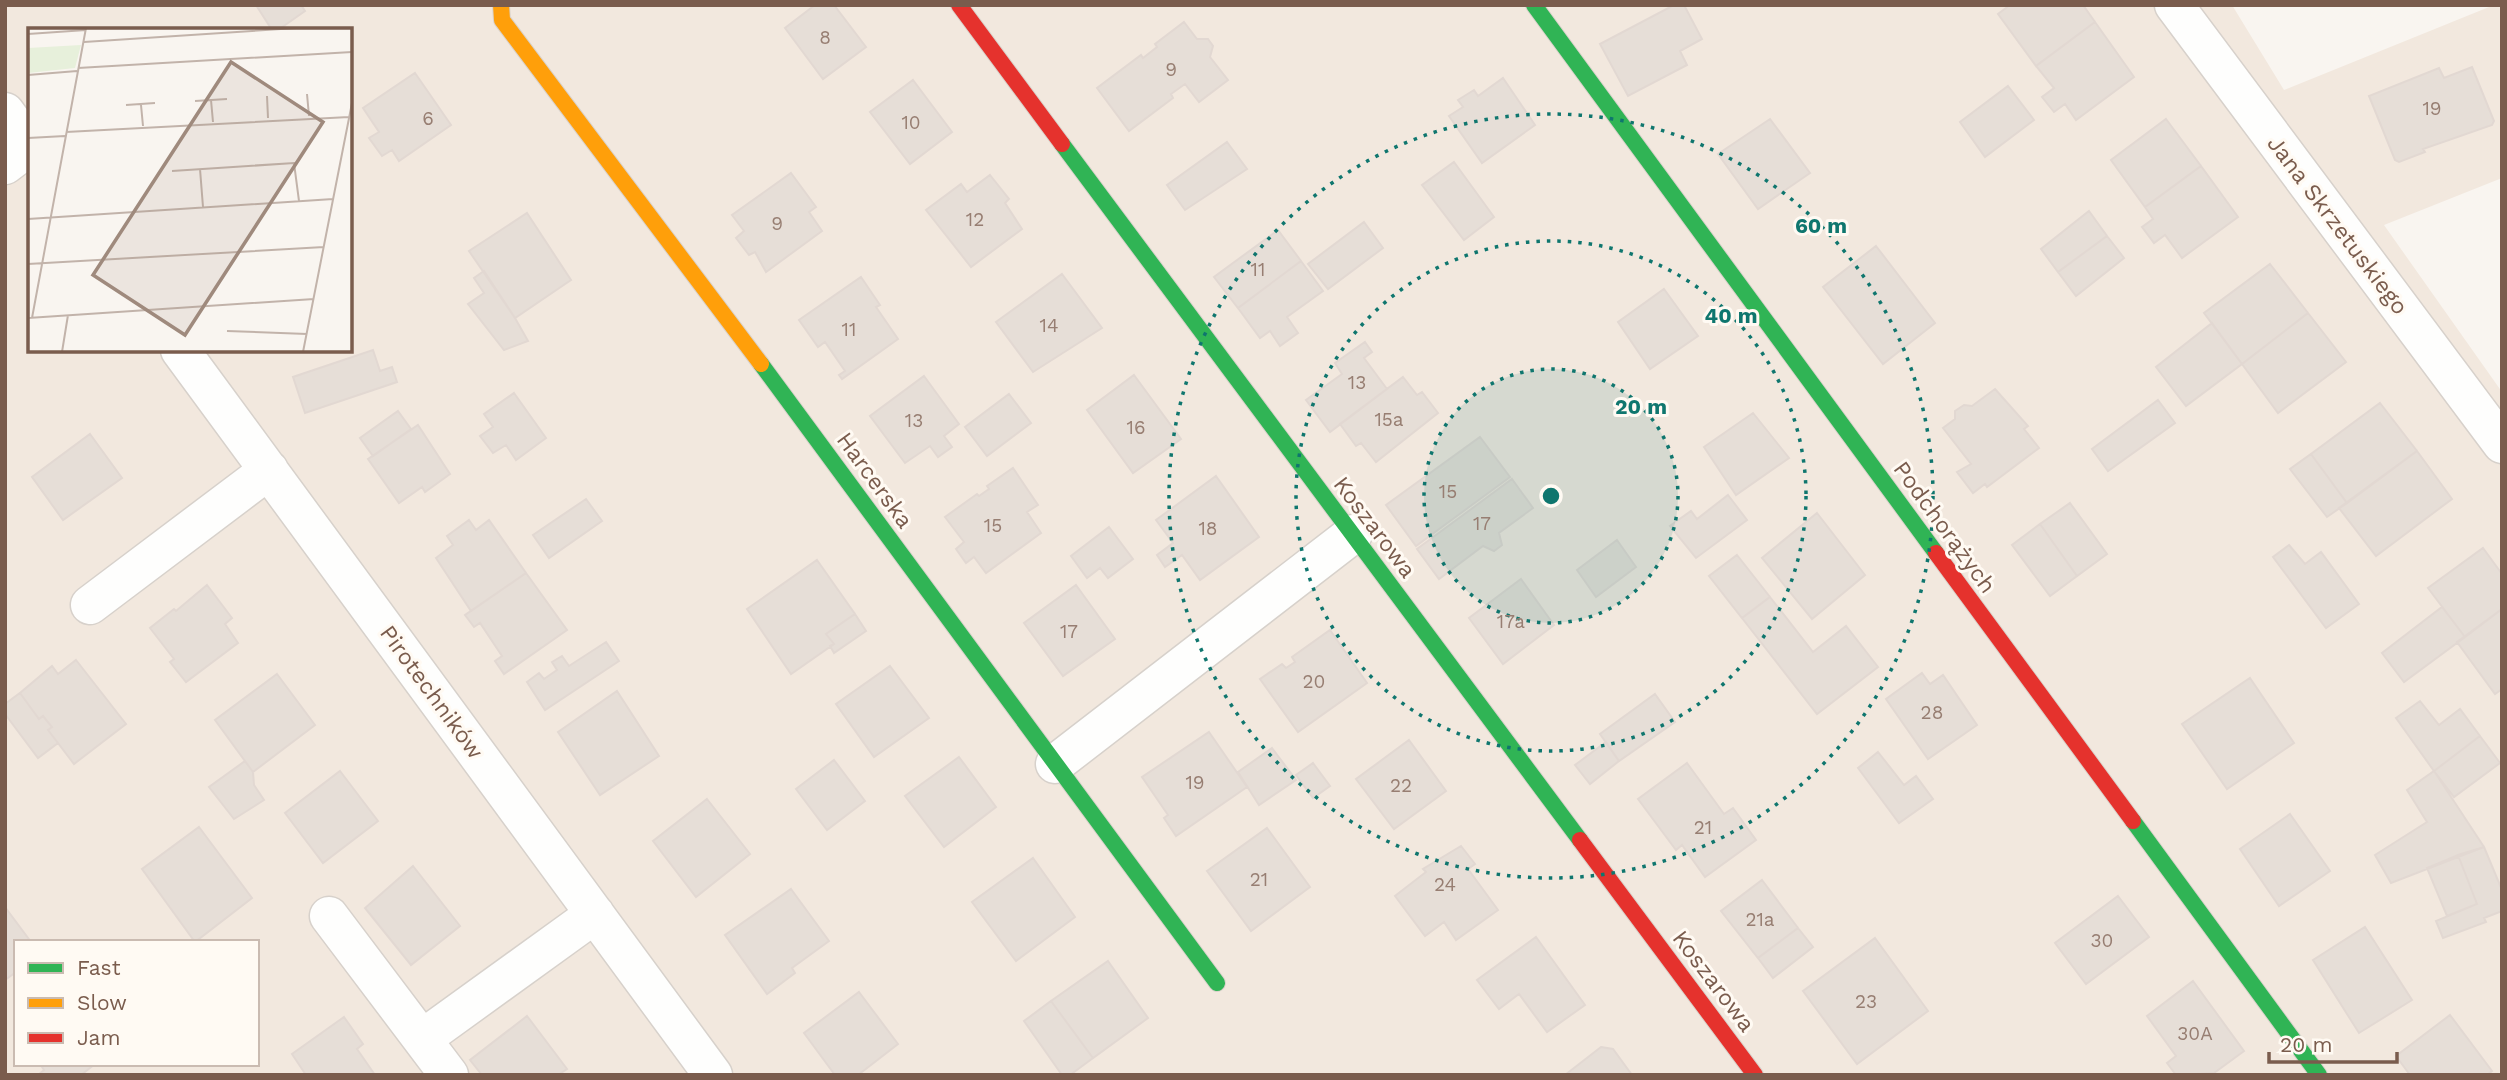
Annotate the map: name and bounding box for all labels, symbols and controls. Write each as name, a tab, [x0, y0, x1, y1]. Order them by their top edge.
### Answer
house number: 8	[819, 26, 831, 49]
inset map	[28, 28, 352, 352]
house number: 9	[1165, 58, 1177, 81]
house number: 19	[2422, 97, 2442, 120]
house number: 6	[422, 107, 434, 130]
house number: 10	[901, 111, 921, 134]
street label: Jana Skrzetuskiego	[2262, 131, 2414, 320]
house number: 12	[966, 208, 984, 231]
house number: 9	[771, 212, 783, 235]
text: 60 m	[1795, 213, 1847, 238]
house number: 11	[1251, 258, 1265, 281]
text: 40 m	[1705, 303, 1757, 328]
house number: 14	[1039, 314, 1059, 337]
house number: 11	[842, 318, 856, 341]
house number: 13	[1348, 371, 1366, 394]
text: 20 m	[1615, 394, 1667, 419]
house number: 15a	[1374, 408, 1404, 431]
house number: 13	[905, 409, 923, 432]
house number: 16	[1127, 416, 1145, 439]
street label: Harcerska	[831, 427, 918, 533]
street label: Podchorążych	[1888, 456, 2001, 598]
street label: Koszarowa	[1328, 471, 1421, 583]
house number: 15	[1439, 480, 1457, 503]
centre of rings	[1539, 484, 1563, 508]
house number: 17	[1473, 512, 1491, 535]
house number: 15	[984, 514, 1002, 537]
house number: 18	[1198, 517, 1218, 540]
house number: 17a	[1497, 610, 1525, 633]
street label: Pirotechników	[374, 620, 489, 764]
house number: 17	[1060, 620, 1078, 643]
house number: 20	[1303, 670, 1325, 693]
house number: 28	[1921, 701, 1943, 724]
house number: 19	[1185, 771, 1205, 794]
house number: 22	[1390, 774, 1412, 797]
house number: 21	[1694, 816, 1712, 839]
house number: 21	[1250, 868, 1268, 891]
house number: 24	[1434, 873, 1456, 896]
house number: 21a	[1745, 908, 1775, 931]
street label: Koszarowa	[1667, 925, 1760, 1037]
house number: 30	[2091, 929, 2113, 952]
legend	[14, 940, 259, 1066]
text: Fast	[77, 955, 121, 980]
text: Slow	[77, 990, 127, 1015]
house number: 23	[1855, 990, 1877, 1013]
scale bar	[2269, 1020, 2397, 1064]
house number: 30A	[2177, 1022, 2213, 1045]
text: Jam	[77, 1025, 120, 1050]
text: 20 m	[2280, 1032, 2332, 1057]

